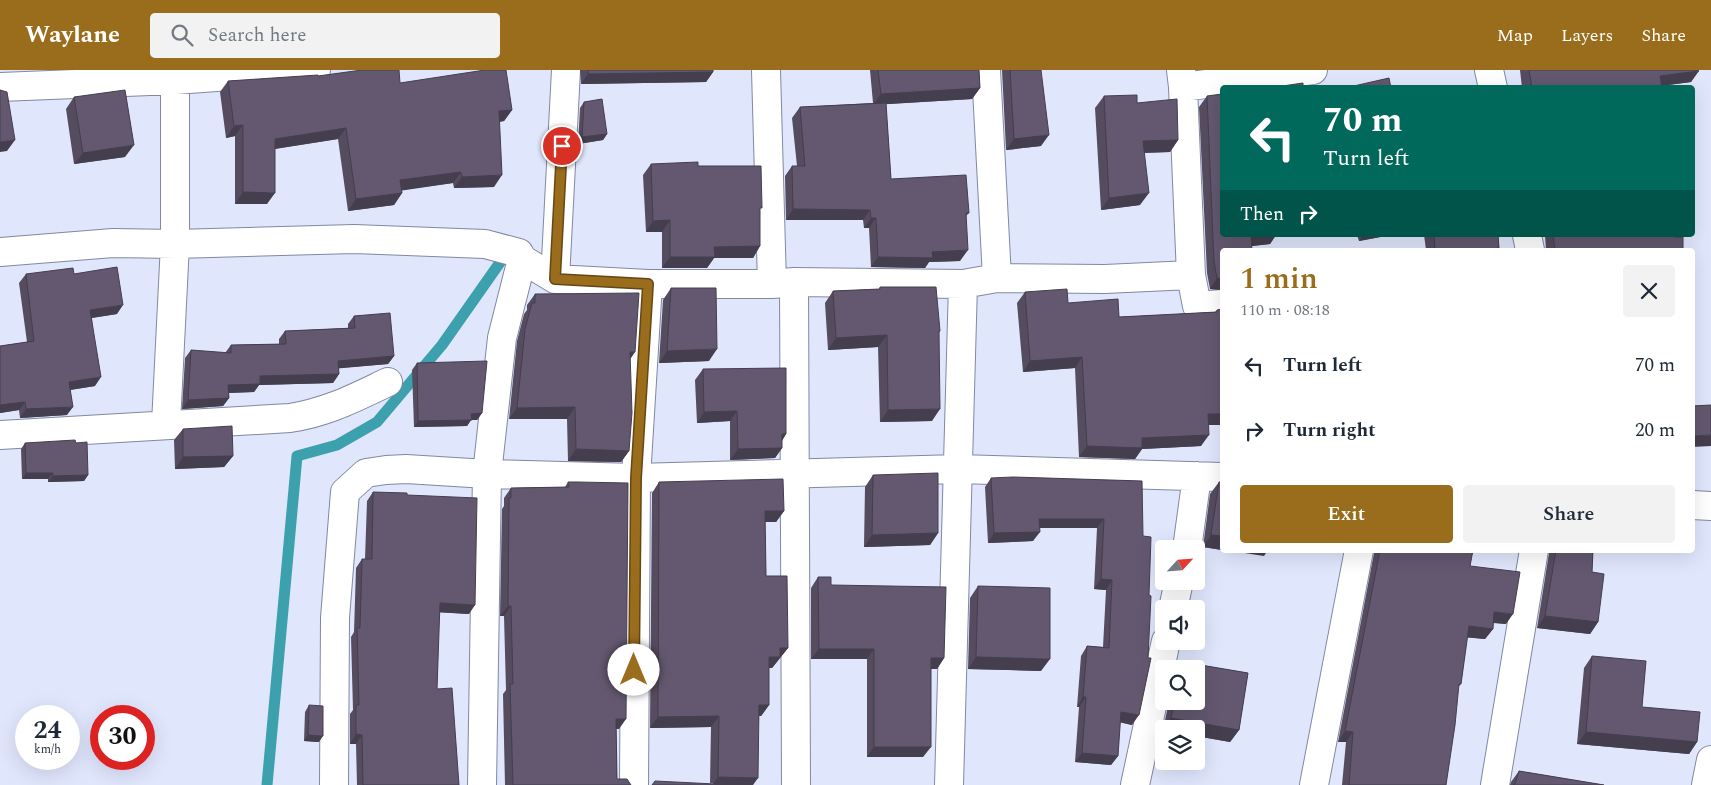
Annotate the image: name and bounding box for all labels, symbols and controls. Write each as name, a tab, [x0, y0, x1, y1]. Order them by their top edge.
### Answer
search box	[150, 13, 500, 58]
text: Waylane	[25, 17, 120, 53]
icon: search	[168, 21, 196, 49]
text: Search here	[208, 21, 306, 50]
text: Map	[1497, 22, 1533, 49]
text: Layers	[1561, 22, 1613, 49]
text: Share	[1641, 22, 1686, 49]
text: 70 m	[1323, 94, 1403, 147]
icon: left	[1240, 105, 1305, 170]
pin	[541, 125, 583, 167]
icon: arrive	[548, 132, 576, 160]
text: Turn left	[1323, 142, 1409, 175]
text: Then	[1240, 200, 1284, 229]
icon: right	[1294, 200, 1322, 228]
text: 1 min	[1240, 256, 1318, 302]
button: close	[1623, 265, 1675, 317]
text: 110 m · 08:18	[1240, 298, 1330, 322]
text: Turn left	[1283, 351, 1362, 380]
text: 70 m	[1635, 351, 1675, 380]
icon: left	[1240, 352, 1268, 380]
text: Turn right	[1283, 416, 1376, 445]
text: 20 m	[1635, 416, 1675, 445]
icon: right	[1240, 417, 1268, 445]
button: Exit	[1240, 485, 1453, 543]
button: Share	[1463, 485, 1675, 543]
north arrow	[1155, 540, 1205, 590]
map controls	[1155, 540, 1205, 770]
button: sound	[1155, 600, 1205, 650]
position arrow	[607, 643, 659, 695]
button: search	[1155, 660, 1205, 710]
speed limit sign: 30	[90, 705, 155, 770]
text: 24	[33, 712, 62, 750]
button: layers	[1155, 720, 1205, 770]
text: km/h	[34, 740, 61, 759]

